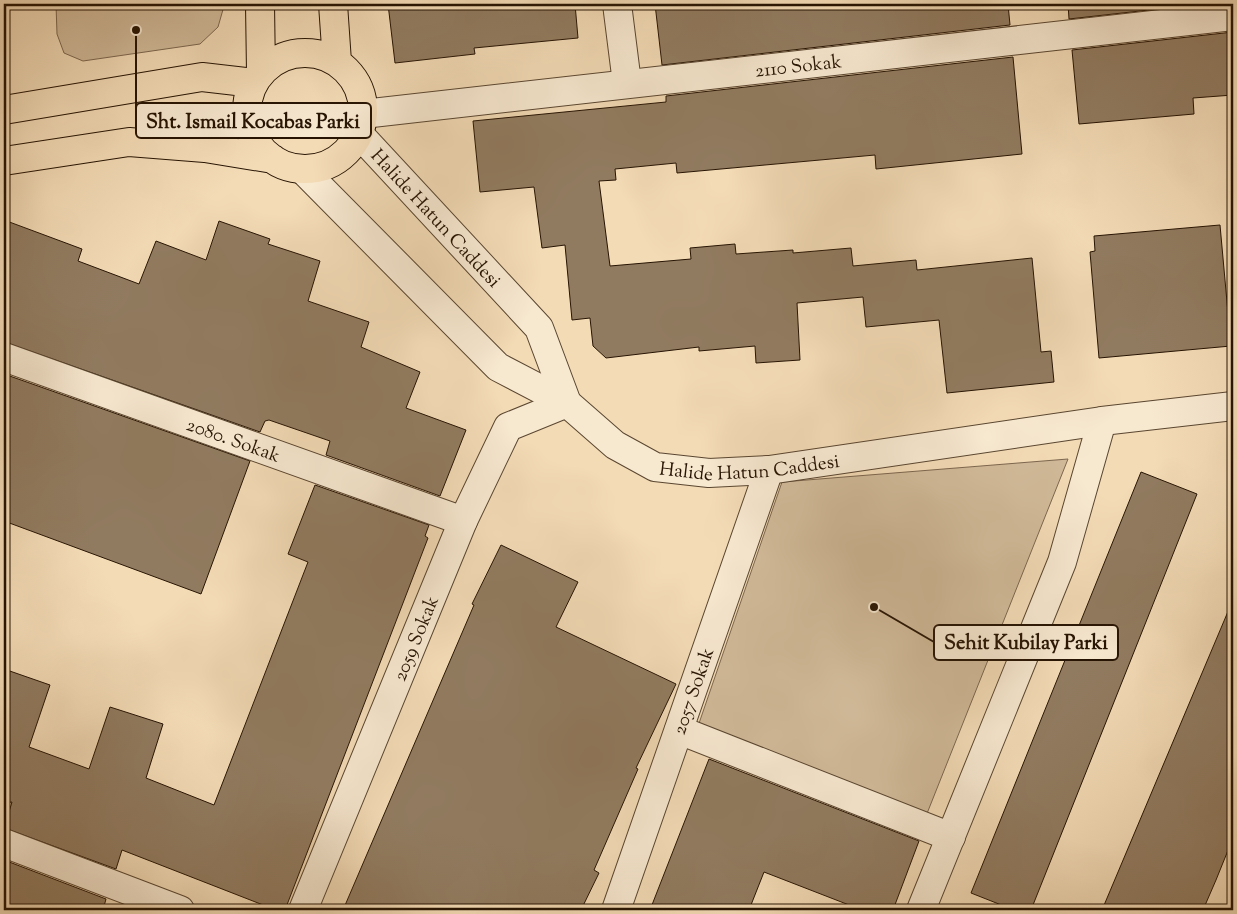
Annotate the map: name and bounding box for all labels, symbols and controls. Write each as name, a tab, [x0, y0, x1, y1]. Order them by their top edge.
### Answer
street label: 2110 Sokak	[754, 49, 844, 86]
callout: Sht. Ismail Kocabas Parki	[136, 103, 371, 138]
text: Sht. Ismail Kocabas Parki	[146, 109, 360, 138]
street label: Halide Hatun Caddesi	[363, 144, 506, 295]
street label: 2080. Sokak	[182, 412, 284, 471]
street label: Halide Hatun Caddesi	[658, 449, 841, 489]
street label: 2059 Sokak	[388, 592, 447, 686]
callout: Sehit Kubilay Parki	[934, 625, 1118, 660]
text: Sehit Kubilay Parki	[944, 630, 1108, 659]
street label: 2057 Sokak	[667, 644, 722, 739]

